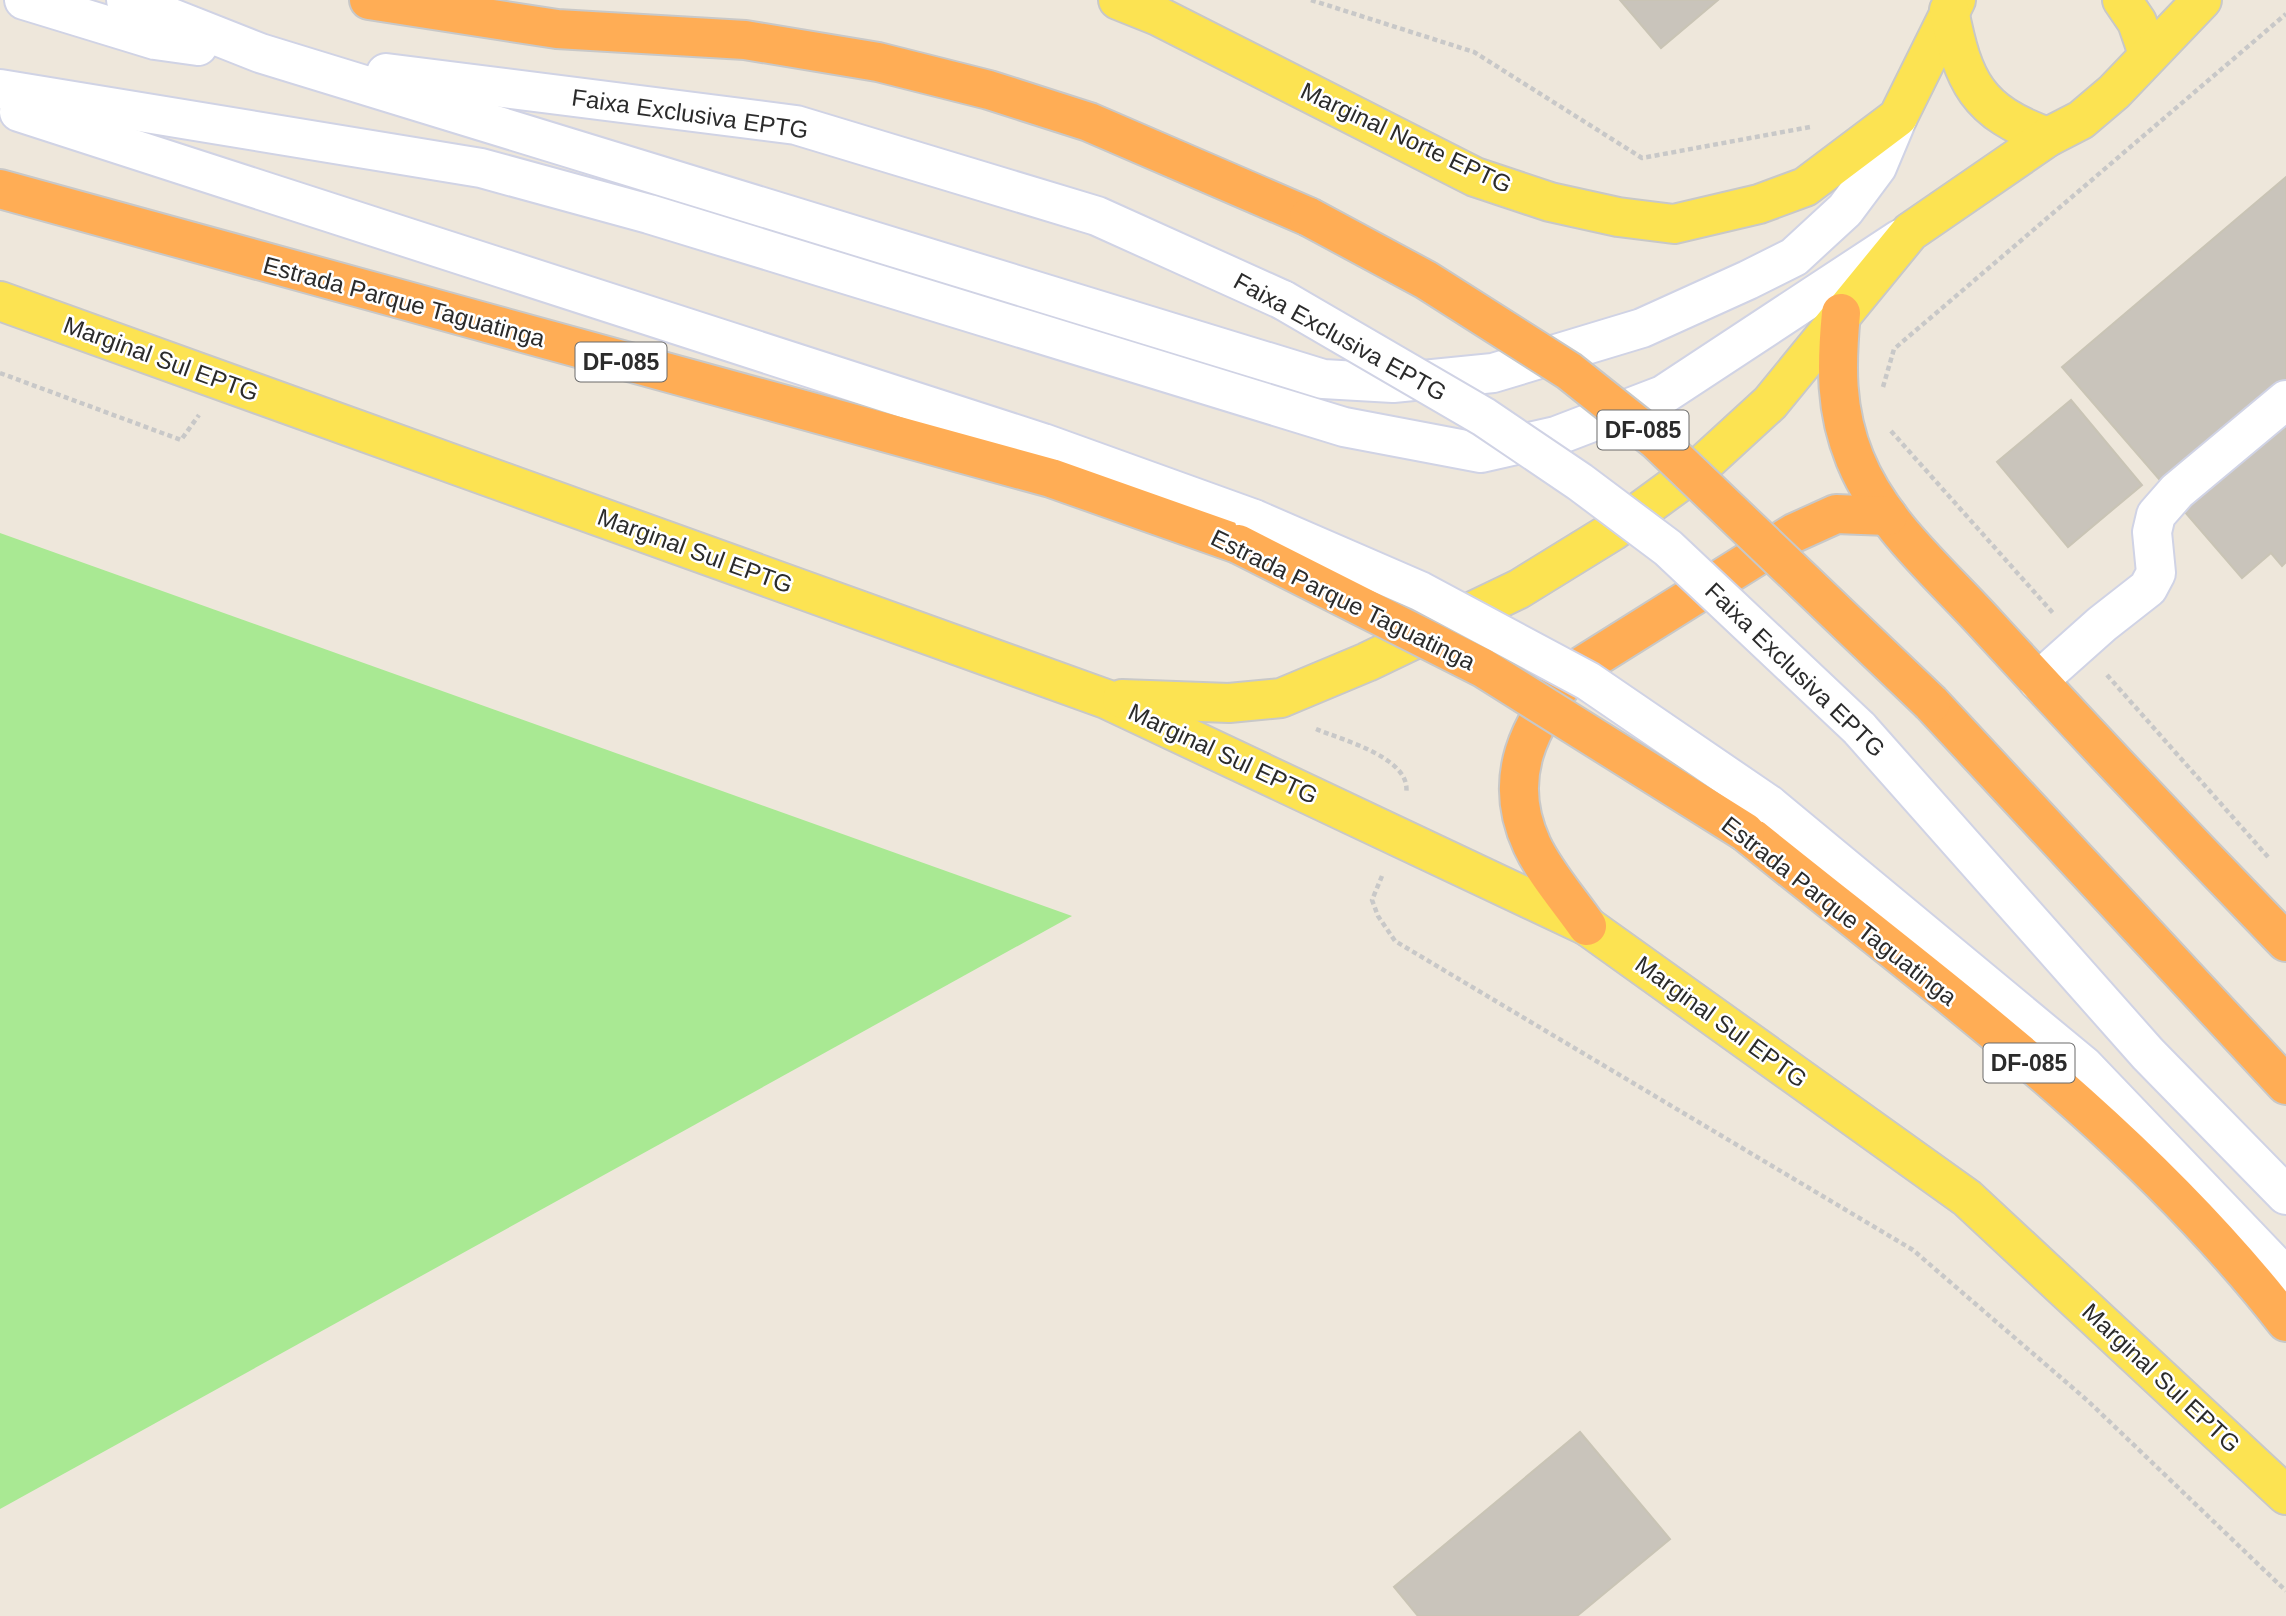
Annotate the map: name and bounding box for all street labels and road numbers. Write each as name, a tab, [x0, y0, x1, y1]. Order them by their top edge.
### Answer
street label: Marginal Norte EPTG	[1297, 77, 1516, 198]
street label: Faixa Exclusiva EPTG	[570, 84, 810, 143]
street label: Estrada Parque Taguatinga	[260, 251, 549, 352]
street label: Faixa Exclusiva EPTG	[1229, 267, 1451, 406]
street label: Marginal Sul EPTG	[60, 311, 262, 406]
road number: DF-085	[576, 342, 666, 382]
road number: DF-085	[1598, 410, 1688, 450]
street label: Marginal Sul EPTG	[594, 503, 796, 598]
street label: Estrada Parque Taguatinga	[1207, 524, 1480, 676]
street label: Faixa Exclusiva EPTG	[1700, 577, 1891, 762]
street label: Marginal Sul EPTG	[1124, 698, 1322, 809]
street label: Estrada Parque Taguatinga	[1717, 811, 1963, 1011]
street label: Marginal Sul EPTG	[1630, 950, 1812, 1093]
road number: DF-085	[1983, 1044, 2074, 1082]
street label: Marginal Sul EPTG	[2077, 1298, 2246, 1458]

